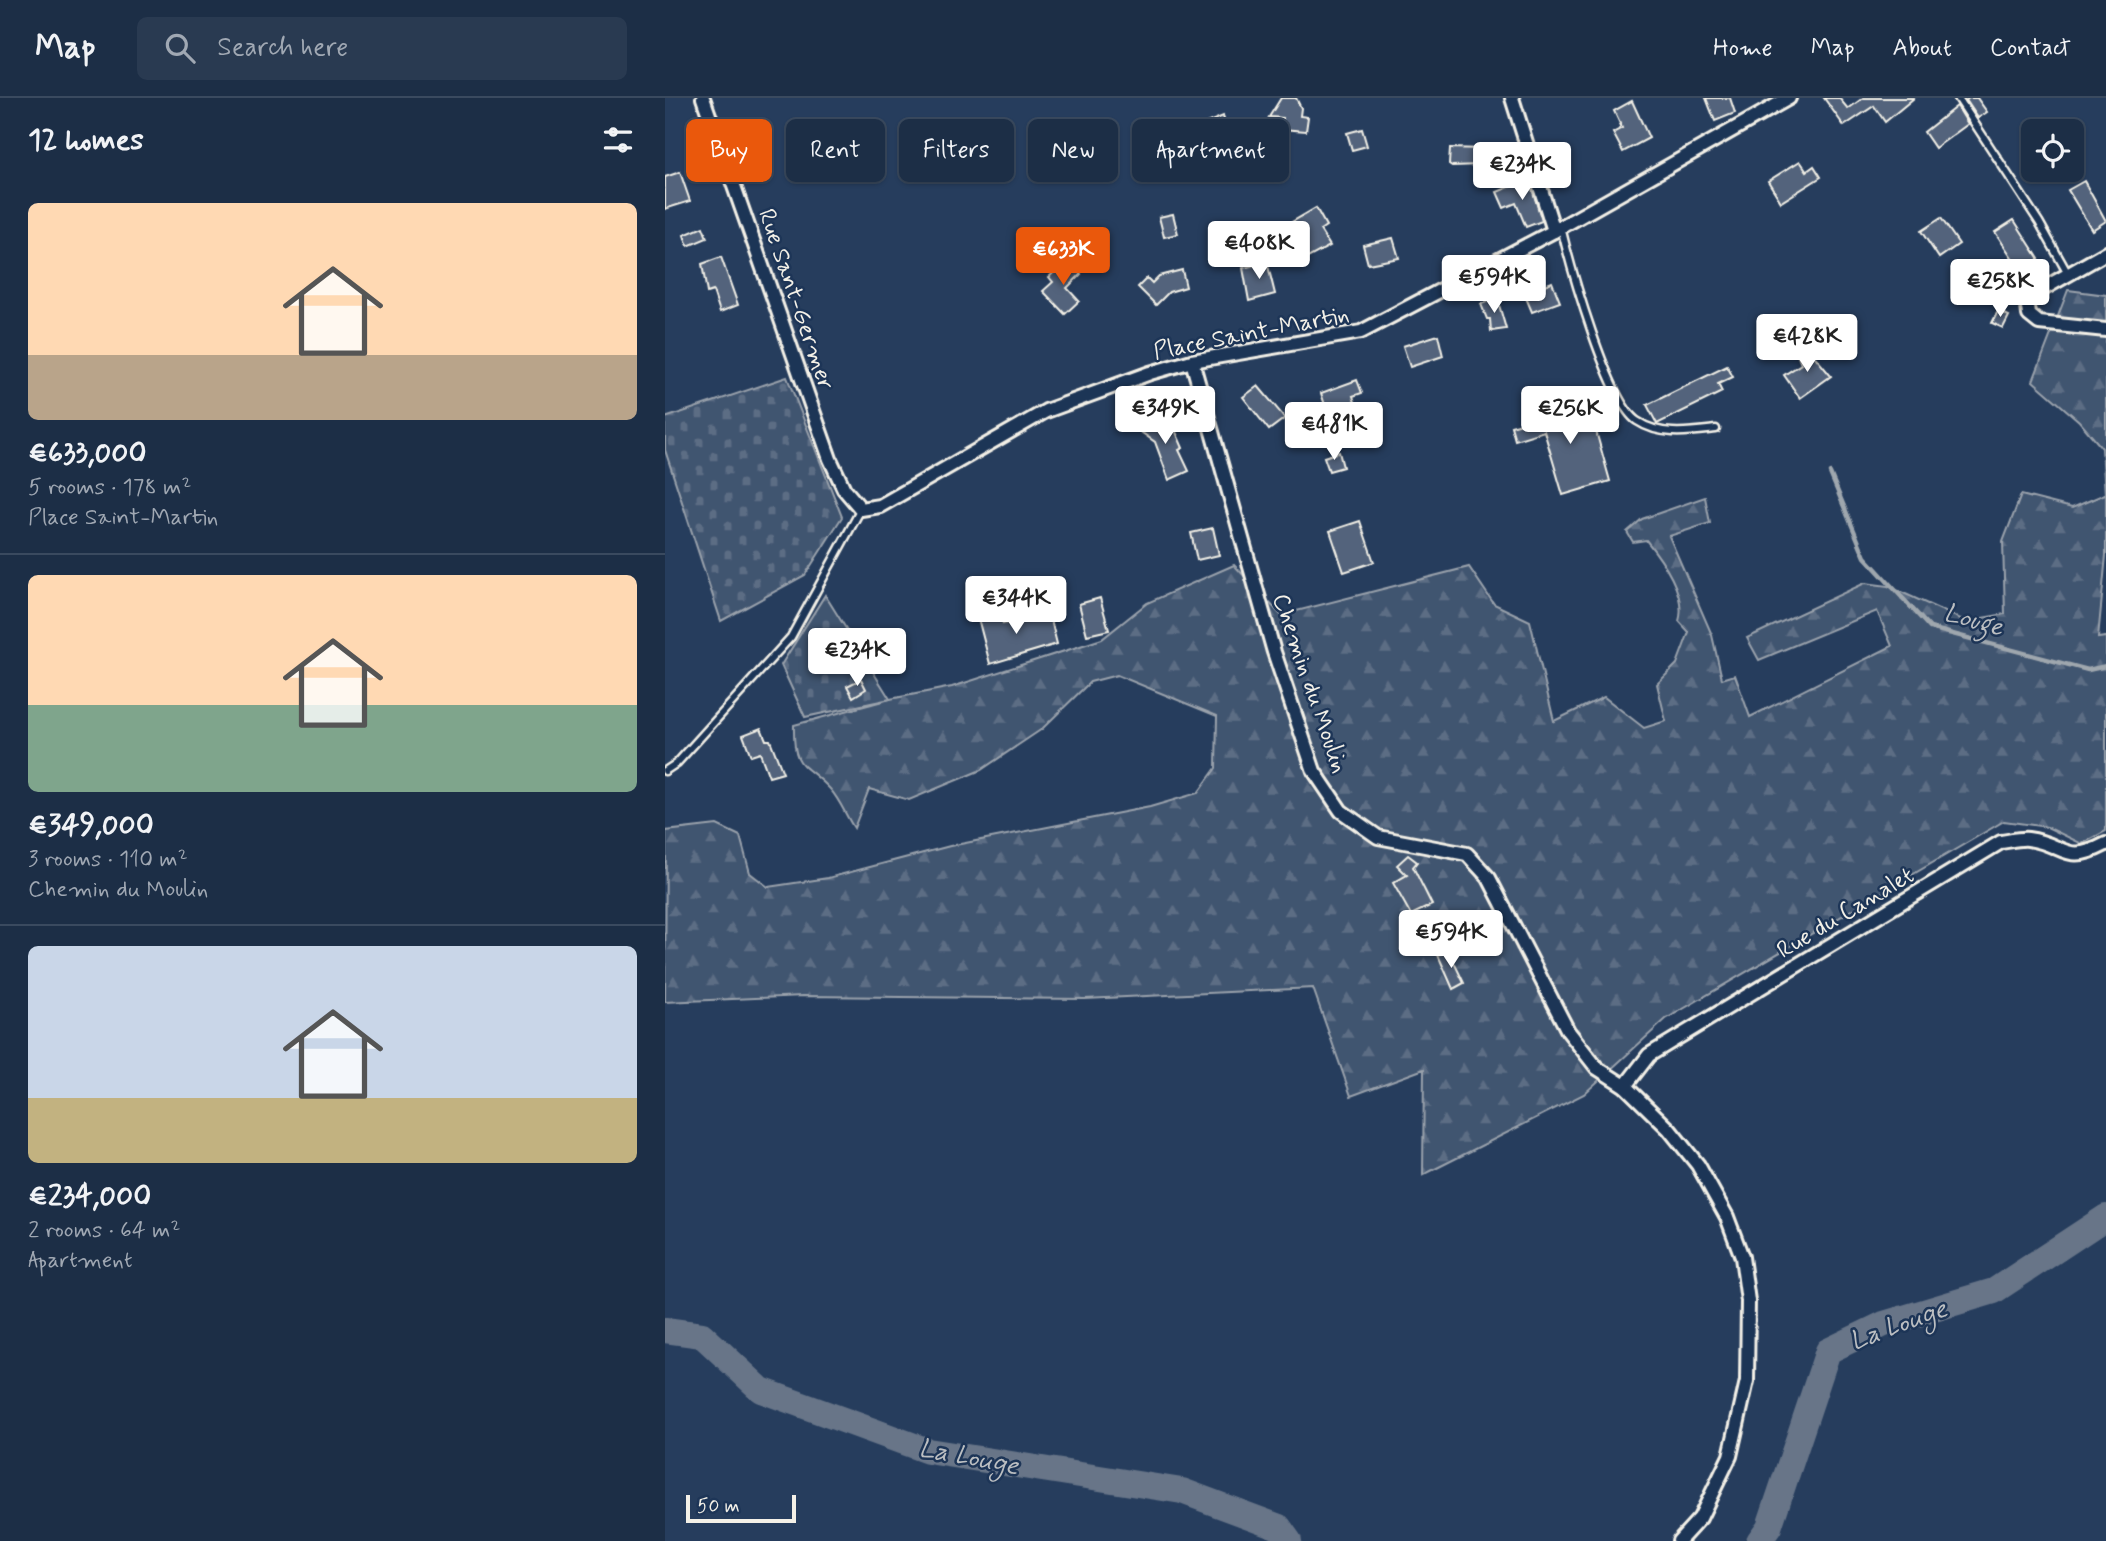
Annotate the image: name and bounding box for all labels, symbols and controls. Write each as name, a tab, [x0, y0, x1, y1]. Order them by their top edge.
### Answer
search box	[137, 17, 627, 80]
text: Map	[35, 26, 95, 70]
icon: search	[161, 29, 199, 67]
text: Search here	[217, 31, 348, 65]
text: Home	[1713, 33, 1773, 64]
text: Map	[1811, 33, 1855, 64]
text: About	[1893, 33, 1952, 64]
text: Contact	[1990, 33, 2071, 64]
chip: Buy	[686, 119, 772, 182]
chip: Rent	[786, 119, 885, 182]
chip: Filters	[899, 119, 1014, 182]
chip: New	[1028, 119, 1118, 182]
chip: Apartment	[1132, 119, 1289, 182]
map controls	[2021, 119, 2084, 182]
button: locate	[2021, 119, 2084, 182]
text: 12 homes	[28, 121, 144, 160]
icon: filters	[599, 121, 637, 159]
pin: €234K	[1473, 142, 1571, 202]
text: €234K	[1489, 150, 1555, 180]
street label: Rue Sant-Germer	[750, 205, 841, 394]
pin: €408K	[1210, 222, 1308, 281]
pin: €633K	[1014, 228, 1112, 287]
text: €408K	[1224, 229, 1294, 259]
text: €633K	[1032, 235, 1094, 265]
icon: home	[270, 248, 396, 374]
pin: €594K	[1445, 256, 1543, 315]
pin: €258K	[1951, 260, 2049, 319]
text: €594K	[1458, 263, 1530, 293]
text: €258K	[1966, 267, 2034, 297]
street label: Place Saint-Martin	[1151, 299, 1352, 368]
pin: €428K	[1758, 314, 1856, 374]
text: €428K	[1772, 322, 1842, 352]
pin: €349K	[1116, 386, 1214, 446]
pin: €256K	[1521, 386, 1619, 446]
text: €349K	[1131, 394, 1199, 424]
text: €256K	[1537, 394, 1603, 424]
pin: €481K	[1285, 402, 1383, 462]
text: €481K	[1301, 410, 1367, 440]
text: €633,000	[28, 434, 146, 473]
text: 5 rooms · 178 m²	[28, 473, 191, 503]
text: Place Saint-Martin	[28, 503, 218, 533]
pin: €344K	[967, 576, 1065, 636]
text: €344K	[981, 584, 1051, 614]
street label: Chemin du Moulin	[1264, 590, 1355, 777]
water label: Louge	[1939, 596, 2008, 649]
icon: home	[270, 620, 396, 746]
pin: €234K	[808, 628, 906, 688]
text: €234K	[824, 636, 890, 666]
text: €349,000	[28, 806, 154, 845]
text: 3 rooms · 110 m²	[28, 845, 188, 875]
street label: Rue du Canalet	[1771, 860, 1920, 966]
text: Chemin du Moulin	[28, 875, 208, 905]
pin: €594K	[1402, 910, 1500, 970]
text: €594K	[1415, 918, 1487, 948]
icon: home	[270, 991, 396, 1117]
text: €234,000	[28, 1177, 151, 1216]
text: 2 rooms · 64 m²	[28, 1216, 180, 1246]
text: Apartment	[28, 1246, 133, 1276]
water label: La Louge	[1845, 1292, 1954, 1361]
water label: La Louge	[915, 1432, 1023, 1486]
scale bar	[686, 1492, 796, 1524]
text: 50 m	[697, 1494, 740, 1519]

